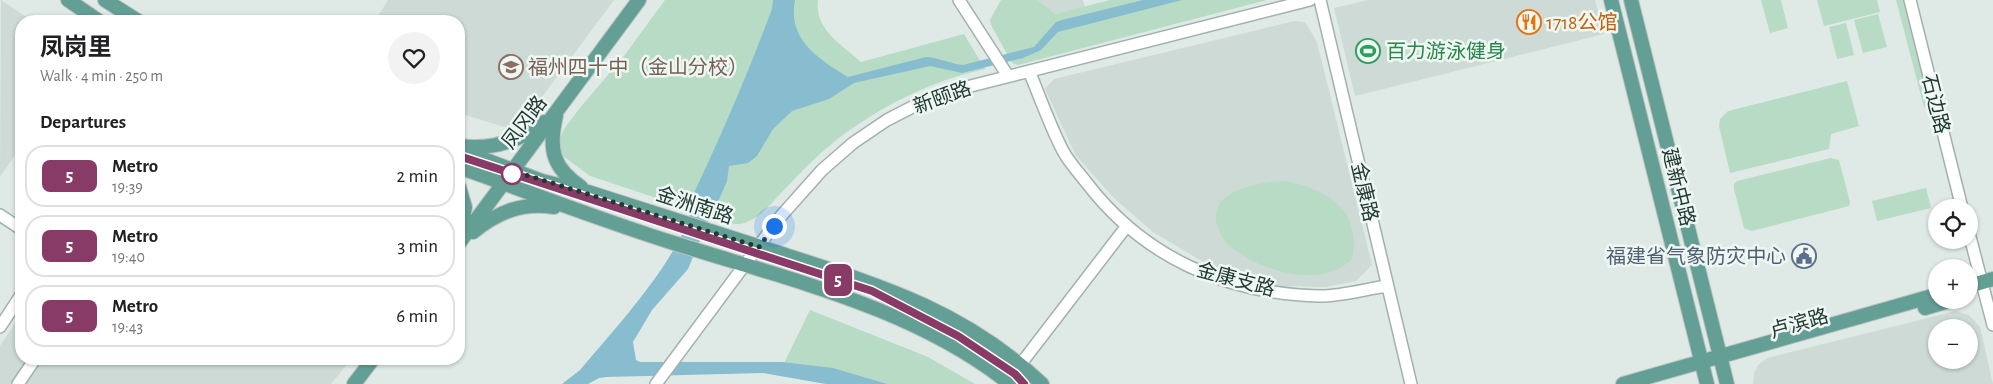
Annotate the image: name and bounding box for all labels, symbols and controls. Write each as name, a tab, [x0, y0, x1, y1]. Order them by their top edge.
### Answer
restaurant icon: 1718公馆	[1516, 9, 1542, 35]
place label: 1718公馆	[1546, 11, 1618, 33]
button: heart	[388, 32, 440, 84]
text: 凤岗里	[40, 36, 112, 60]
sports icon: 百力游泳健身	[1355, 38, 1381, 64]
place label: 百力游泳健身	[1386, 41, 1506, 62]
school or university icon: 福州四十中（金山分校）	[498, 54, 524, 80]
place label: 福州四十中（金山分校）	[528, 56, 748, 78]
text: Walk · 4 min · 250 m	[40, 68, 163, 84]
street label: 石边路	[1918, 72, 1953, 136]
street label: 新颐路	[910, 76, 974, 118]
street label: 凤冈路	[498, 92, 551, 153]
text: Departures	[40, 113, 126, 132]
street label: 建新中路	[1659, 146, 1699, 228]
text: Metro	[112, 157, 158, 176]
street label: 金康路	[1348, 161, 1381, 224]
unlabelled marker	[501, 163, 523, 185]
text: 5	[66, 167, 73, 185]
text: 2 min	[397, 167, 438, 186]
text: 19:39	[112, 179, 143, 195]
street label: 金洲南路	[654, 183, 736, 228]
map controls	[1928, 199, 1978, 369]
button: locate	[1928, 199, 1978, 249]
your location	[762, 214, 787, 239]
text: Metro	[112, 227, 158, 246]
text: 5	[66, 237, 73, 255]
text: 3 min	[397, 237, 438, 256]
public building icon: 福建省气象防灾中心	[1791, 243, 1817, 269]
place label: 福建省气象防灾中心	[1606, 245, 1786, 267]
text: 19:40	[112, 249, 145, 265]
street label: 金康支路	[1195, 259, 1277, 300]
button: +	[1928, 259, 1978, 309]
line badge: 5	[822, 264, 854, 296]
text: 5	[834, 271, 842, 289]
text: Metro	[112, 297, 158, 316]
street label: 卢滨路	[1767, 304, 1831, 342]
text: 5	[66, 307, 73, 325]
text: 6 min	[396, 307, 438, 326]
text: 19:43	[112, 319, 143, 335]
button: −	[1928, 319, 1978, 369]

